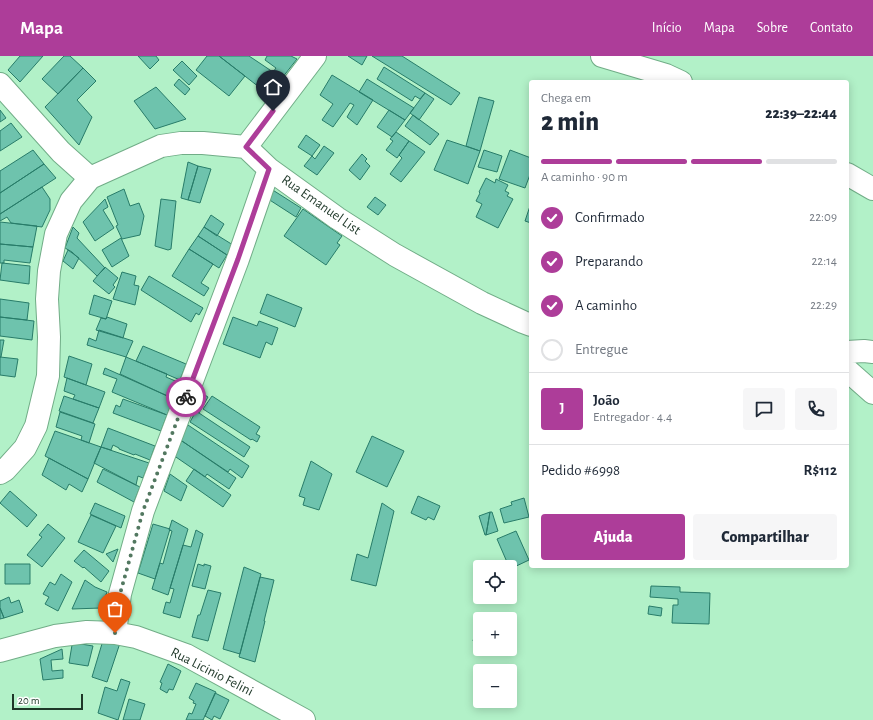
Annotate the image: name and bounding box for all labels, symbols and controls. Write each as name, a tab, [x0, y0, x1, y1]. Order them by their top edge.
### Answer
text: Mapa	[20, 19, 63, 38]
text: Início	[652, 21, 682, 35]
text: Mapa	[704, 21, 735, 35]
text: Sobre	[757, 21, 788, 35]
text: Contato	[810, 21, 853, 35]
pin	[256, 70, 290, 111]
icon: home	[262, 76, 284, 98]
text: Chega em	[541, 92, 591, 105]
text: 22:39–22:44	[765, 106, 837, 121]
text: 2 min	[541, 109, 599, 135]
text: A caminho · 90 m	[541, 171, 628, 184]
street label: Rua Emanuel List	[279, 173, 364, 238]
icon: check	[541, 207, 563, 229]
text: Confirmado	[575, 210, 645, 225]
text: 22:09	[809, 211, 837, 224]
icon: check	[541, 251, 563, 273]
text: Preparando	[575, 254, 643, 269]
text: 22:14	[811, 255, 837, 268]
icon: check	[541, 295, 563, 317]
text: A caminho	[575, 298, 637, 313]
text: 22:29	[810, 299, 837, 312]
text: Entregue	[575, 342, 628, 357]
courier	[166, 377, 206, 417]
icon: bike	[175, 386, 197, 408]
button: chat	[743, 388, 785, 430]
button: phone	[795, 388, 837, 430]
text: João	[593, 393, 620, 408]
text: J	[559, 401, 565, 416]
text: Entregador · 4.4	[593, 411, 672, 424]
text: Pedido #6998	[541, 463, 620, 478]
text: R$112	[804, 463, 837, 478]
button: Ajuda	[541, 514, 685, 560]
button: Compartilhar	[693, 514, 837, 560]
map controls	[473, 560, 517, 708]
button: locate	[473, 560, 517, 604]
pin	[98, 592, 132, 633]
icon: bag	[104, 598, 126, 620]
button: +	[473, 612, 517, 656]
street label: Rua Licinio Felini	[168, 645, 256, 699]
button: −	[473, 664, 517, 708]
scale bar	[12, 692, 83, 711]
text: 20 m	[18, 695, 39, 706]

